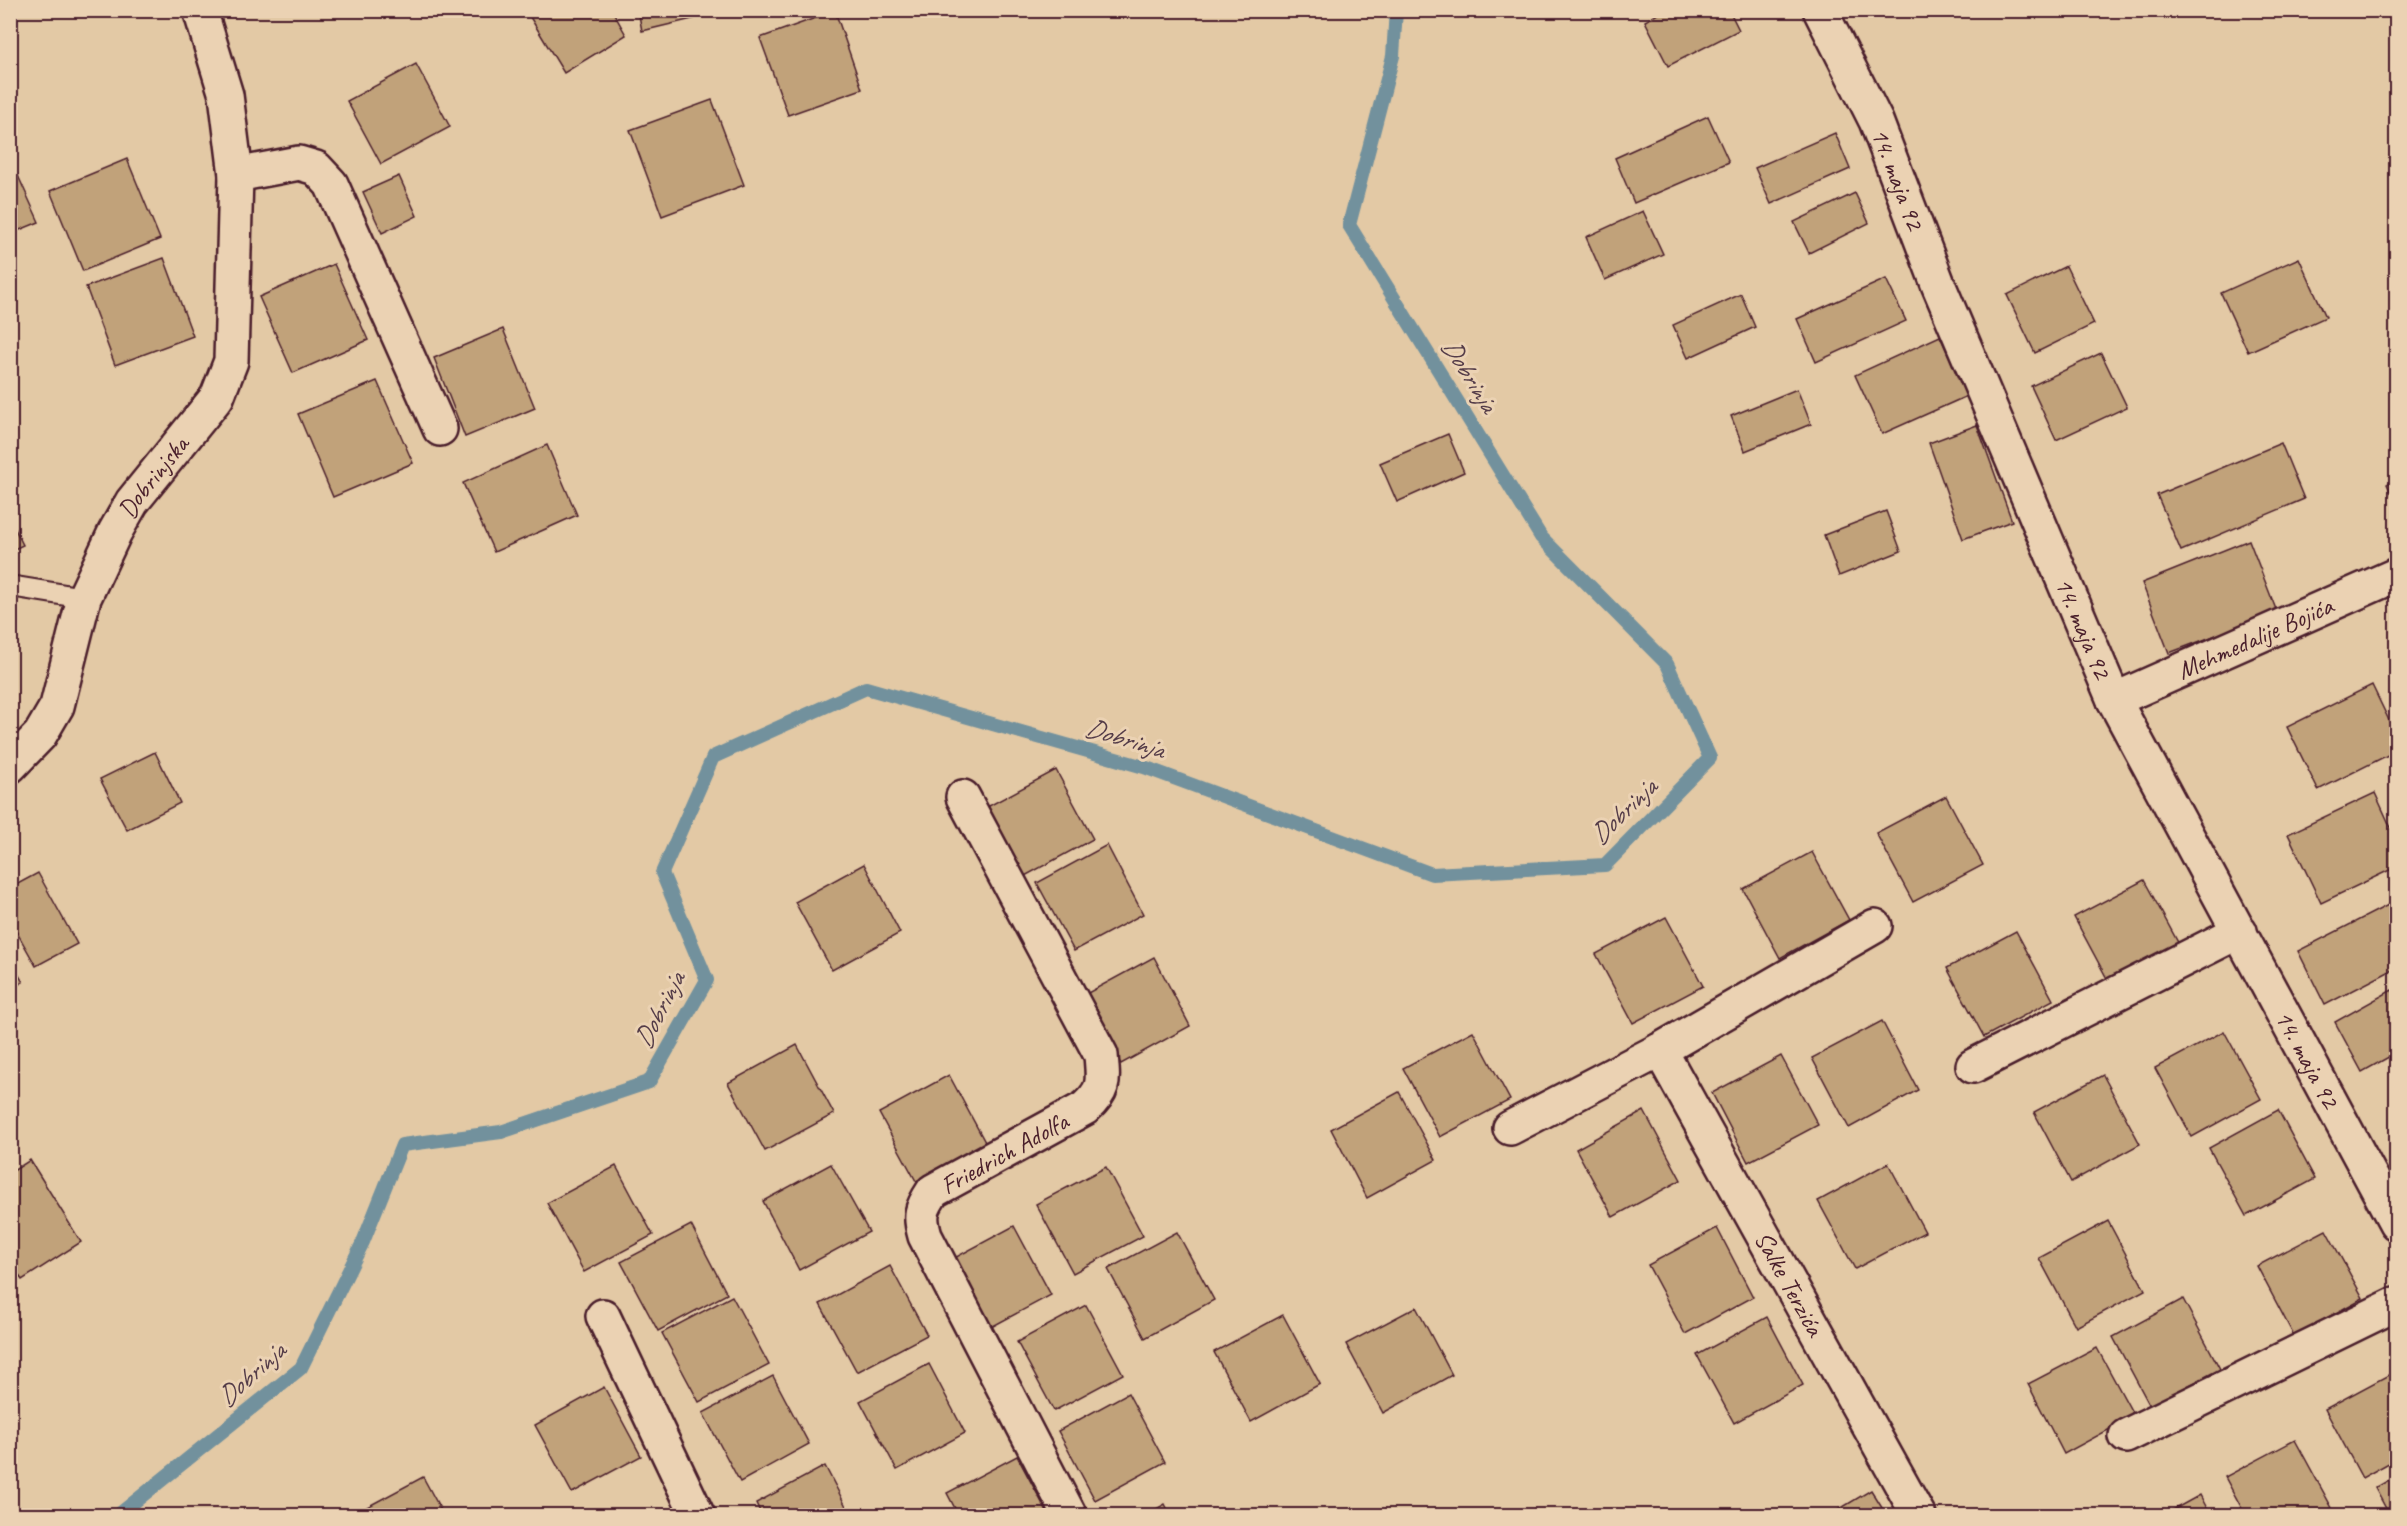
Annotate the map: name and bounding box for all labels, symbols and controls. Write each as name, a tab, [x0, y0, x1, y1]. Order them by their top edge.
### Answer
street label: 14. maja 92	[1863, 123, 1933, 236]
water label: Dobrinja	[1434, 332, 1507, 421]
street label: Dobrinjska	[110, 427, 197, 524]
street label: 14. maja 92	[2047, 573, 2120, 685]
street label: Mehmedalije Bojića	[2172, 588, 2340, 687]
water label: Dobrinja	[1081, 710, 1171, 767]
water label: Dobrinja	[1582, 769, 1666, 851]
water label: Dobrinja	[626, 964, 694, 1054]
street label: 14. maja 92	[2267, 1004, 2348, 1116]
street label: Friedrich Adolfa	[935, 1104, 1075, 1202]
street label: Salke Terzića	[1747, 1225, 1832, 1343]
water label: Dobrinja	[210, 1332, 295, 1414]

